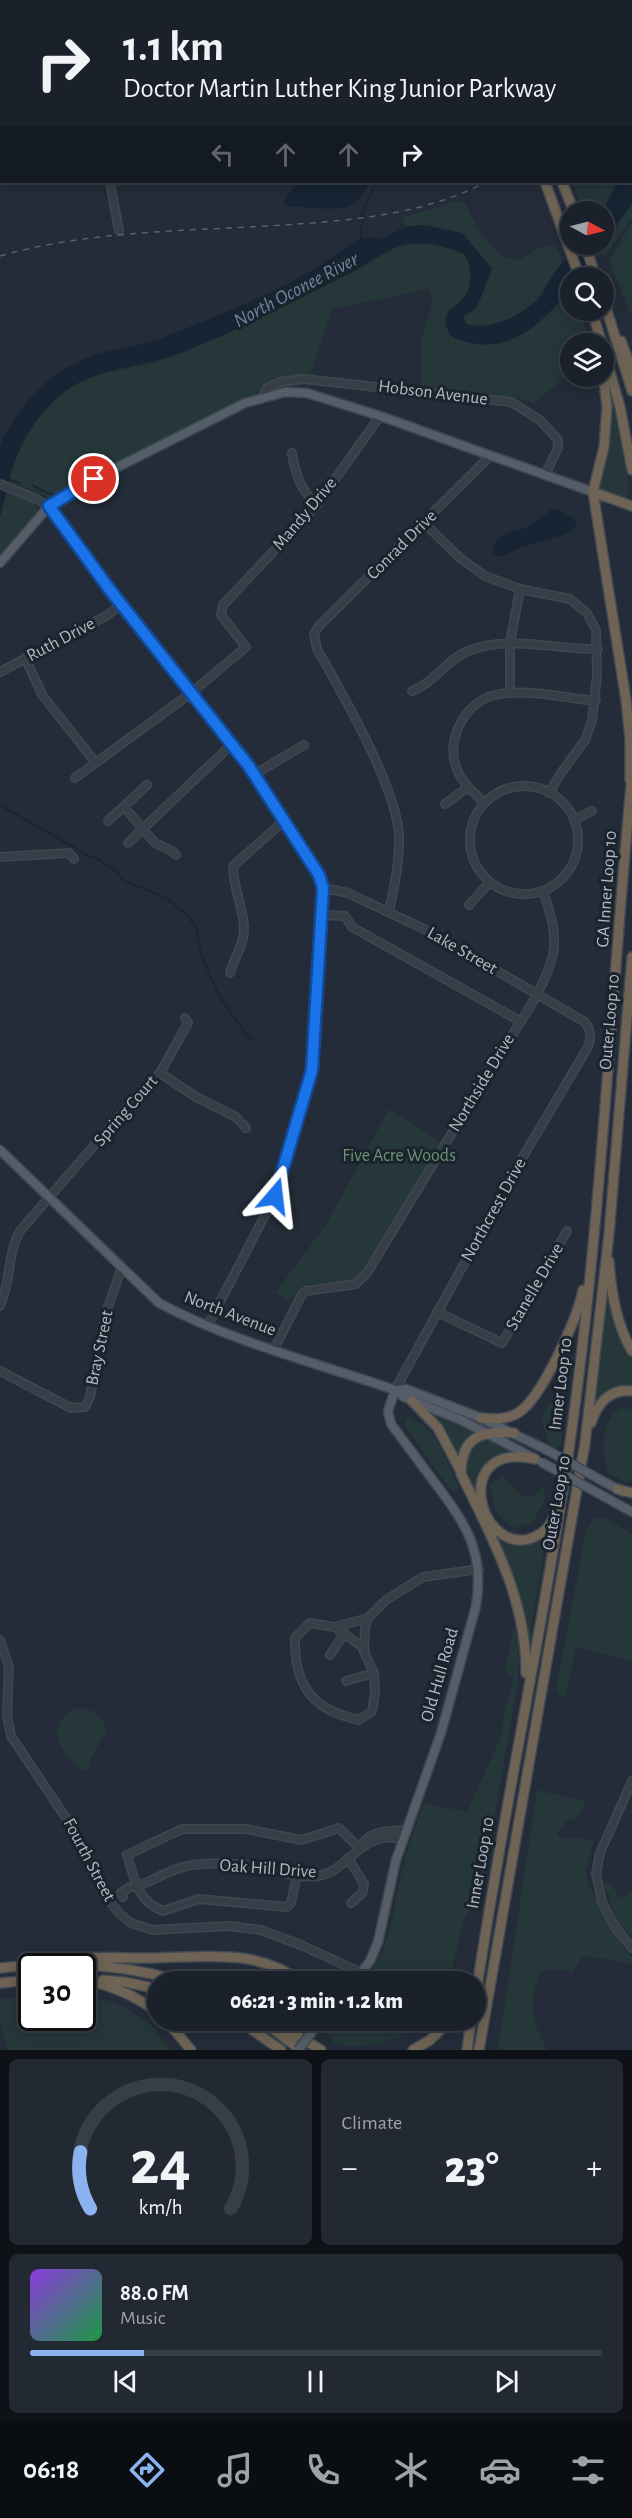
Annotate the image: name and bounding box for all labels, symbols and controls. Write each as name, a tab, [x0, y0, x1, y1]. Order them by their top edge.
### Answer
icon: right	[24, 24, 102, 102]
text: 1.1 km	[123, 26, 224, 68]
text: Doctor Martin Luther King Junior Parkway	[123, 75, 556, 102]
icon: left	[206, 138, 239, 171]
icon: ahead	[269, 138, 302, 171]
icon: ahead	[332, 138, 365, 171]
icon: right	[395, 138, 428, 171]
north arrow	[560, 201, 614, 255]
map controls	[560, 201, 614, 387]
water label: North Oconee River	[230, 249, 362, 331]
button: search	[560, 267, 614, 321]
button: layers	[560, 333, 614, 387]
street label: Hobson Avenue	[377, 377, 489, 409]
pin	[68, 453, 119, 504]
icon: arrive	[77, 462, 110, 495]
street label: Mandy Drive	[270, 474, 340, 554]
street label: Conrad Drive	[364, 507, 440, 583]
street label: Ruth Drive	[24, 615, 98, 665]
street label: GA Inner Loop 10	[594, 830, 620, 948]
street label: Lake Street	[424, 924, 500, 978]
street label: Outer Loop 10	[597, 973, 623, 1071]
street label: Northside Drive	[446, 1031, 518, 1135]
street label: Spring Court	[91, 1072, 162, 1150]
park label: Five Acre Woods	[342, 1147, 456, 1165]
street label: Northcrest Drive	[458, 1155, 530, 1265]
position arrow	[243, 1164, 307, 1228]
street label: Stanelle Drive	[503, 1240, 567, 1334]
street label: North Avenue	[182, 1288, 278, 1340]
street label: Bray Street	[83, 1309, 117, 1387]
street label: Inner Loop 10	[546, 1337, 576, 1431]
street label: Outer Loop 10	[540, 1454, 574, 1552]
street label: Old Hull Road	[418, 1626, 462, 1724]
street label: Fourth Street	[60, 1815, 118, 1905]
street label: Inner Loop 10	[464, 1816, 498, 1910]
street label: Oak Hill Drive	[219, 1857, 317, 1881]
speed limit sign: 30	[18, 1953, 96, 2031]
text: 06:21 · 3 min · 1.2 km	[230, 1990, 403, 2012]
text: Climate	[342, 2113, 402, 2133]
text: 24	[130, 2133, 191, 2195]
text: 23°	[445, 2146, 499, 2191]
text: −	[342, 2152, 357, 2185]
text: +	[586, 2152, 602, 2185]
text: km/h	[138, 2197, 182, 2218]
text: 88.0 FM	[120, 2282, 189, 2304]
text: Music	[120, 2308, 166, 2328]
icon: previous	[109, 2365, 142, 2398]
icon: pause	[299, 2365, 332, 2398]
icon: next	[490, 2365, 523, 2398]
icon: directions	[126, 2449, 168, 2491]
icon: music	[214, 2449, 256, 2491]
icon: phone	[302, 2449, 344, 2491]
icon: climate	[390, 2449, 432, 2491]
icon: car	[479, 2449, 521, 2491]
icon: filters	[567, 2449, 609, 2491]
text: 06:18	[23, 2456, 79, 2483]

